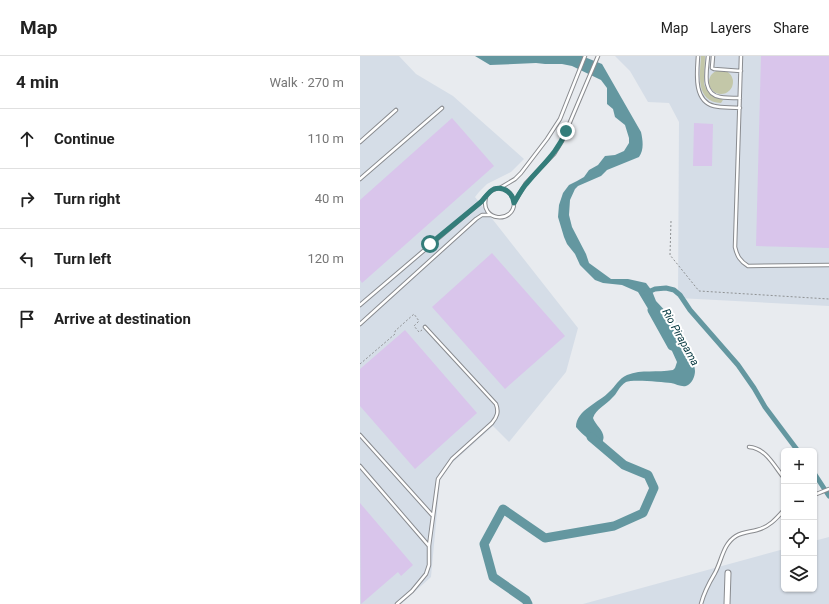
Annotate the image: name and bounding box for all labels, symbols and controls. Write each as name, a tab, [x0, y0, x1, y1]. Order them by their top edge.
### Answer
text: Map	[20, 16, 58, 39]
text: Map	[661, 20, 688, 36]
text: Layers	[710, 20, 751, 36]
text: Share	[773, 20, 809, 36]
text: 4 min	[16, 72, 59, 92]
text: Walk · 270 m	[269, 75, 344, 90]
route end	[557, 122, 575, 140]
icon: ahead	[16, 128, 38, 150]
text: Continue	[54, 130, 115, 148]
text: 110 m	[307, 131, 344, 146]
icon: right	[16, 188, 38, 210]
text: Turn right	[54, 190, 120, 208]
text: 40 m	[315, 191, 344, 206]
route start	[421, 235, 439, 253]
icon: left	[16, 248, 38, 270]
text: Turn left	[54, 250, 111, 268]
text: 120 m	[307, 251, 344, 266]
water label: Rio Pirapama	[659, 306, 702, 368]
icon: arrive	[16, 308, 38, 330]
text: Arrive at destination	[54, 310, 191, 328]
map controls	[781, 448, 817, 592]
button: +	[781, 448, 817, 484]
button: −	[781, 484, 817, 520]
button: locate	[781, 520, 817, 556]
button: layers	[781, 556, 817, 592]

